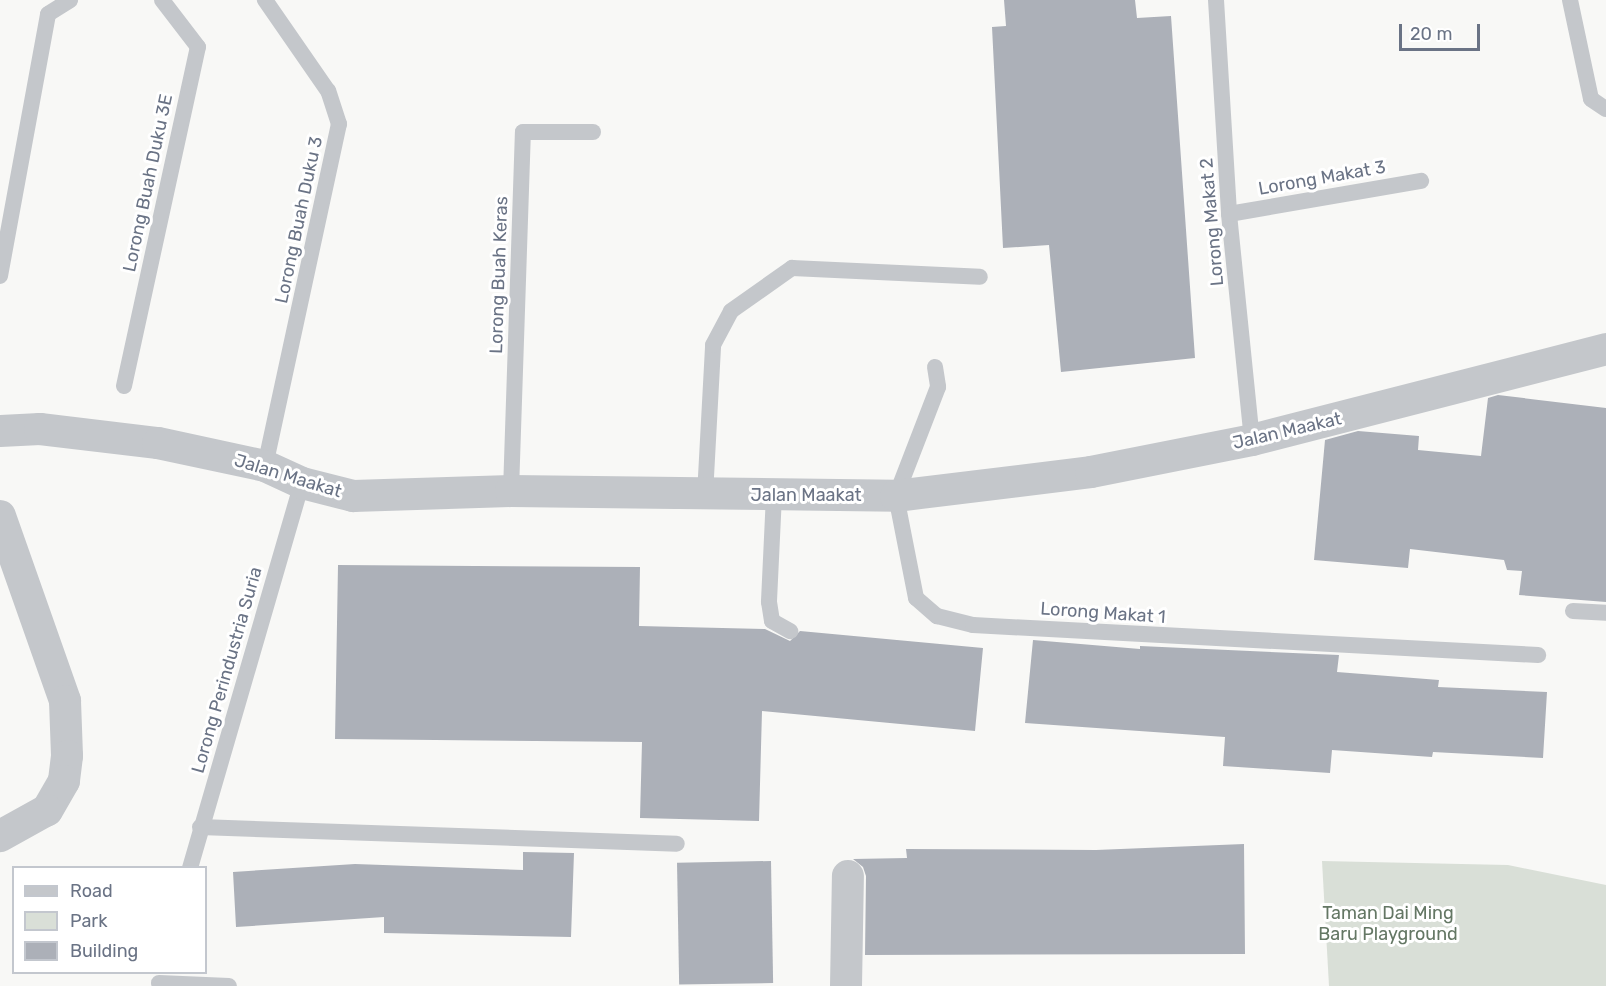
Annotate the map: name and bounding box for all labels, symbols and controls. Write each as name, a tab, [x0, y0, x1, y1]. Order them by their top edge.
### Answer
scale bar	[1402, 12, 1483, 50]
text: 20 m	[1410, 23, 1452, 45]
street label: Lorong Buah Duku 3E	[119, 92, 177, 274]
street label: Lorong Buah Duku 3	[271, 135, 327, 305]
street label: Lorong Makat 3	[1257, 156, 1387, 200]
street label: Lorong Makat 2	[1196, 157, 1228, 287]
street label: Lorong Buah Keras	[485, 196, 513, 354]
street label: Jalan Maakat	[1230, 408, 1344, 454]
street label: Jalan Maakat	[232, 449, 344, 503]
street label: Jalan Maakat	[750, 484, 862, 506]
street label: Lorong Perindustria Suria	[187, 564, 267, 776]
street label: Lorong Makat 1	[1040, 598, 1166, 628]
legend	[12, 866, 207, 974]
text: Road	[70, 880, 113, 902]
park label: Taman Dai Ming Baru Playground	[1318, 903, 1458, 946]
text: Park	[70, 910, 107, 932]
text: Building	[70, 940, 138, 962]

